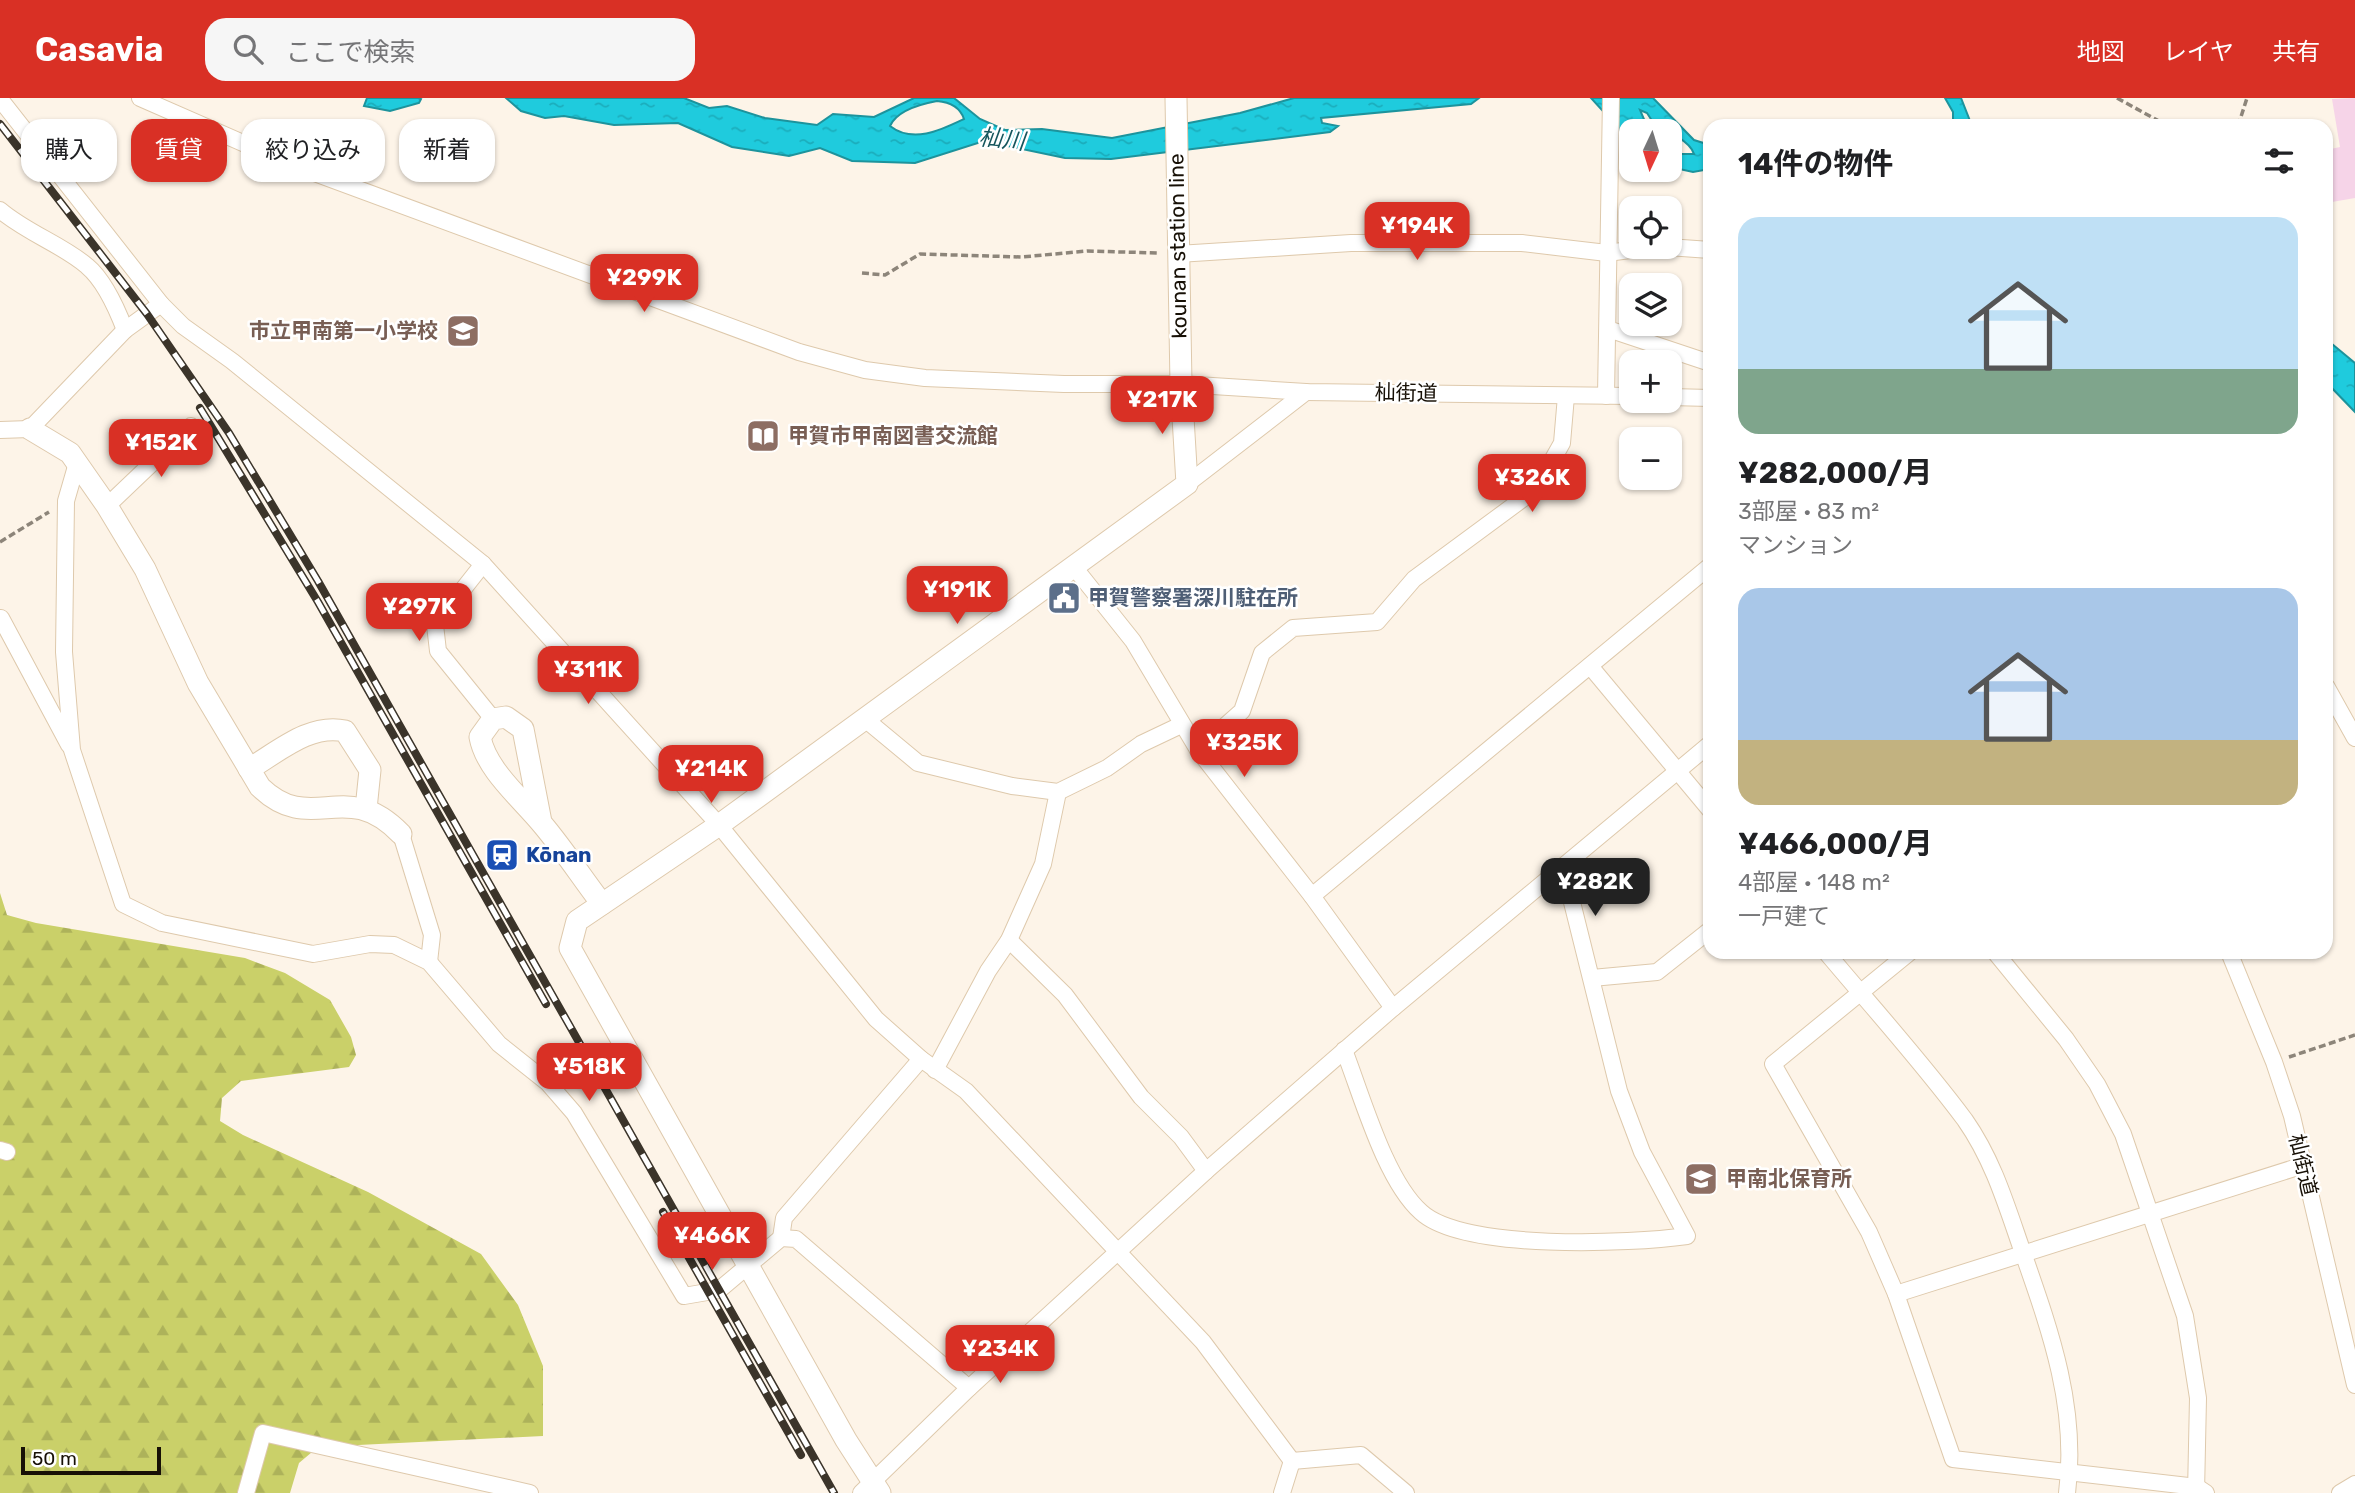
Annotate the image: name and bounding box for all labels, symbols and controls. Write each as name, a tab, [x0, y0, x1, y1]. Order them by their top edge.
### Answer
search box	[205, 18, 695, 81]
text: Casavia	[35, 30, 163, 69]
icon: search	[229, 30, 267, 68]
text: ここで検索	[285, 37, 415, 68]
text: 地図	[2077, 38, 2125, 66]
text: レイヤ	[2163, 38, 2234, 66]
text: 共有	[2272, 38, 2320, 66]
chip: 購入	[21, 119, 117, 182]
chip: 賃貸	[131, 119, 227, 182]
chip: 絞り込み	[241, 119, 385, 182]
chip: 新着	[399, 119, 495, 182]
north arrow	[1619, 119, 1682, 182]
map controls	[1619, 119, 1682, 490]
water label: 杣川	[978, 123, 1029, 156]
icon: filters	[2260, 142, 2298, 180]
text: 14件の物件	[1738, 146, 1893, 182]
street label: kounan station line	[1163, 153, 1192, 339]
button: locate	[1619, 196, 1682, 259]
pin: ¥194K	[1368, 202, 1466, 262]
text: ¥194K	[1381, 211, 1453, 239]
pin: ¥299K	[595, 254, 693, 314]
text: ¥299K	[606, 263, 682, 291]
icon: home	[1955, 263, 2081, 389]
button: layers	[1619, 273, 1682, 336]
school or university icon: 市立甲南第一小学校	[444, 312, 482, 350]
place label: 市立甲南第一小学校	[249, 318, 438, 343]
button: +	[1619, 350, 1682, 413]
pin: ¥217K	[1113, 376, 1211, 436]
street label: 杣街道	[1374, 379, 1438, 406]
text: ¥217K	[1127, 385, 1197, 413]
library icon: 甲賀市甲南図書交流館	[744, 417, 782, 455]
pin: ¥152K	[112, 420, 210, 479]
place label: 甲賀市甲南図書交流館	[788, 423, 998, 448]
button: −	[1619, 427, 1682, 490]
text: ¥152K	[125, 428, 197, 456]
pin: ¥326K	[1483, 454, 1581, 514]
text: ¥282,000/月	[1738, 455, 1933, 491]
text: ¥326K	[1494, 463, 1570, 491]
text: 3部屋 · 83 m²	[1738, 497, 1879, 525]
text: マンション	[1738, 531, 1853, 559]
pin: ¥191K	[908, 566, 1006, 626]
text: ¥191K	[923, 575, 991, 603]
public building icon: 甲賀警察署深川駐在所	[1045, 579, 1083, 617]
pin: ¥297K	[370, 584, 468, 643]
place label: 甲賀警察署深川駐在所	[1088, 585, 1298, 610]
text: ¥297K	[382, 592, 456, 620]
icon: home	[1955, 634, 2081, 760]
pin: ¥311K	[539, 646, 637, 706]
text: ¥311K	[554, 655, 622, 683]
pin: ¥325K	[1195, 720, 1293, 779]
text: ¥325K	[1206, 728, 1282, 756]
pin: ¥214K	[662, 746, 760, 805]
text: ¥214K	[674, 754, 748, 782]
text: ¥466,000/月	[1738, 826, 1933, 862]
station icon: Kōnan	[483, 836, 521, 874]
place label: Kōnan	[526, 842, 592, 867]
pin: ¥282K	[1546, 858, 1644, 918]
text: ¥282K	[1557, 867, 1633, 895]
text: 4部屋 · 148 m²	[1738, 868, 1890, 896]
text: 一戸建て	[1738, 902, 1830, 930]
pin: ¥518K	[540, 1044, 638, 1103]
text: ¥518K	[553, 1052, 625, 1080]
street label: 杣街道	[2284, 1131, 2323, 1198]
school or university icon: 甲南北保育所	[1682, 1160, 1720, 1198]
place label: 甲南北保育所	[1726, 1166, 1852, 1191]
pin: ¥466K	[663, 1212, 761, 1272]
text: ¥466K	[674, 1221, 750, 1249]
pin: ¥234K	[951, 1326, 1049, 1385]
text: ¥234K	[962, 1334, 1038, 1362]
scale bar	[21, 1444, 161, 1476]
text: 50 m	[32, 1447, 77, 1470]

